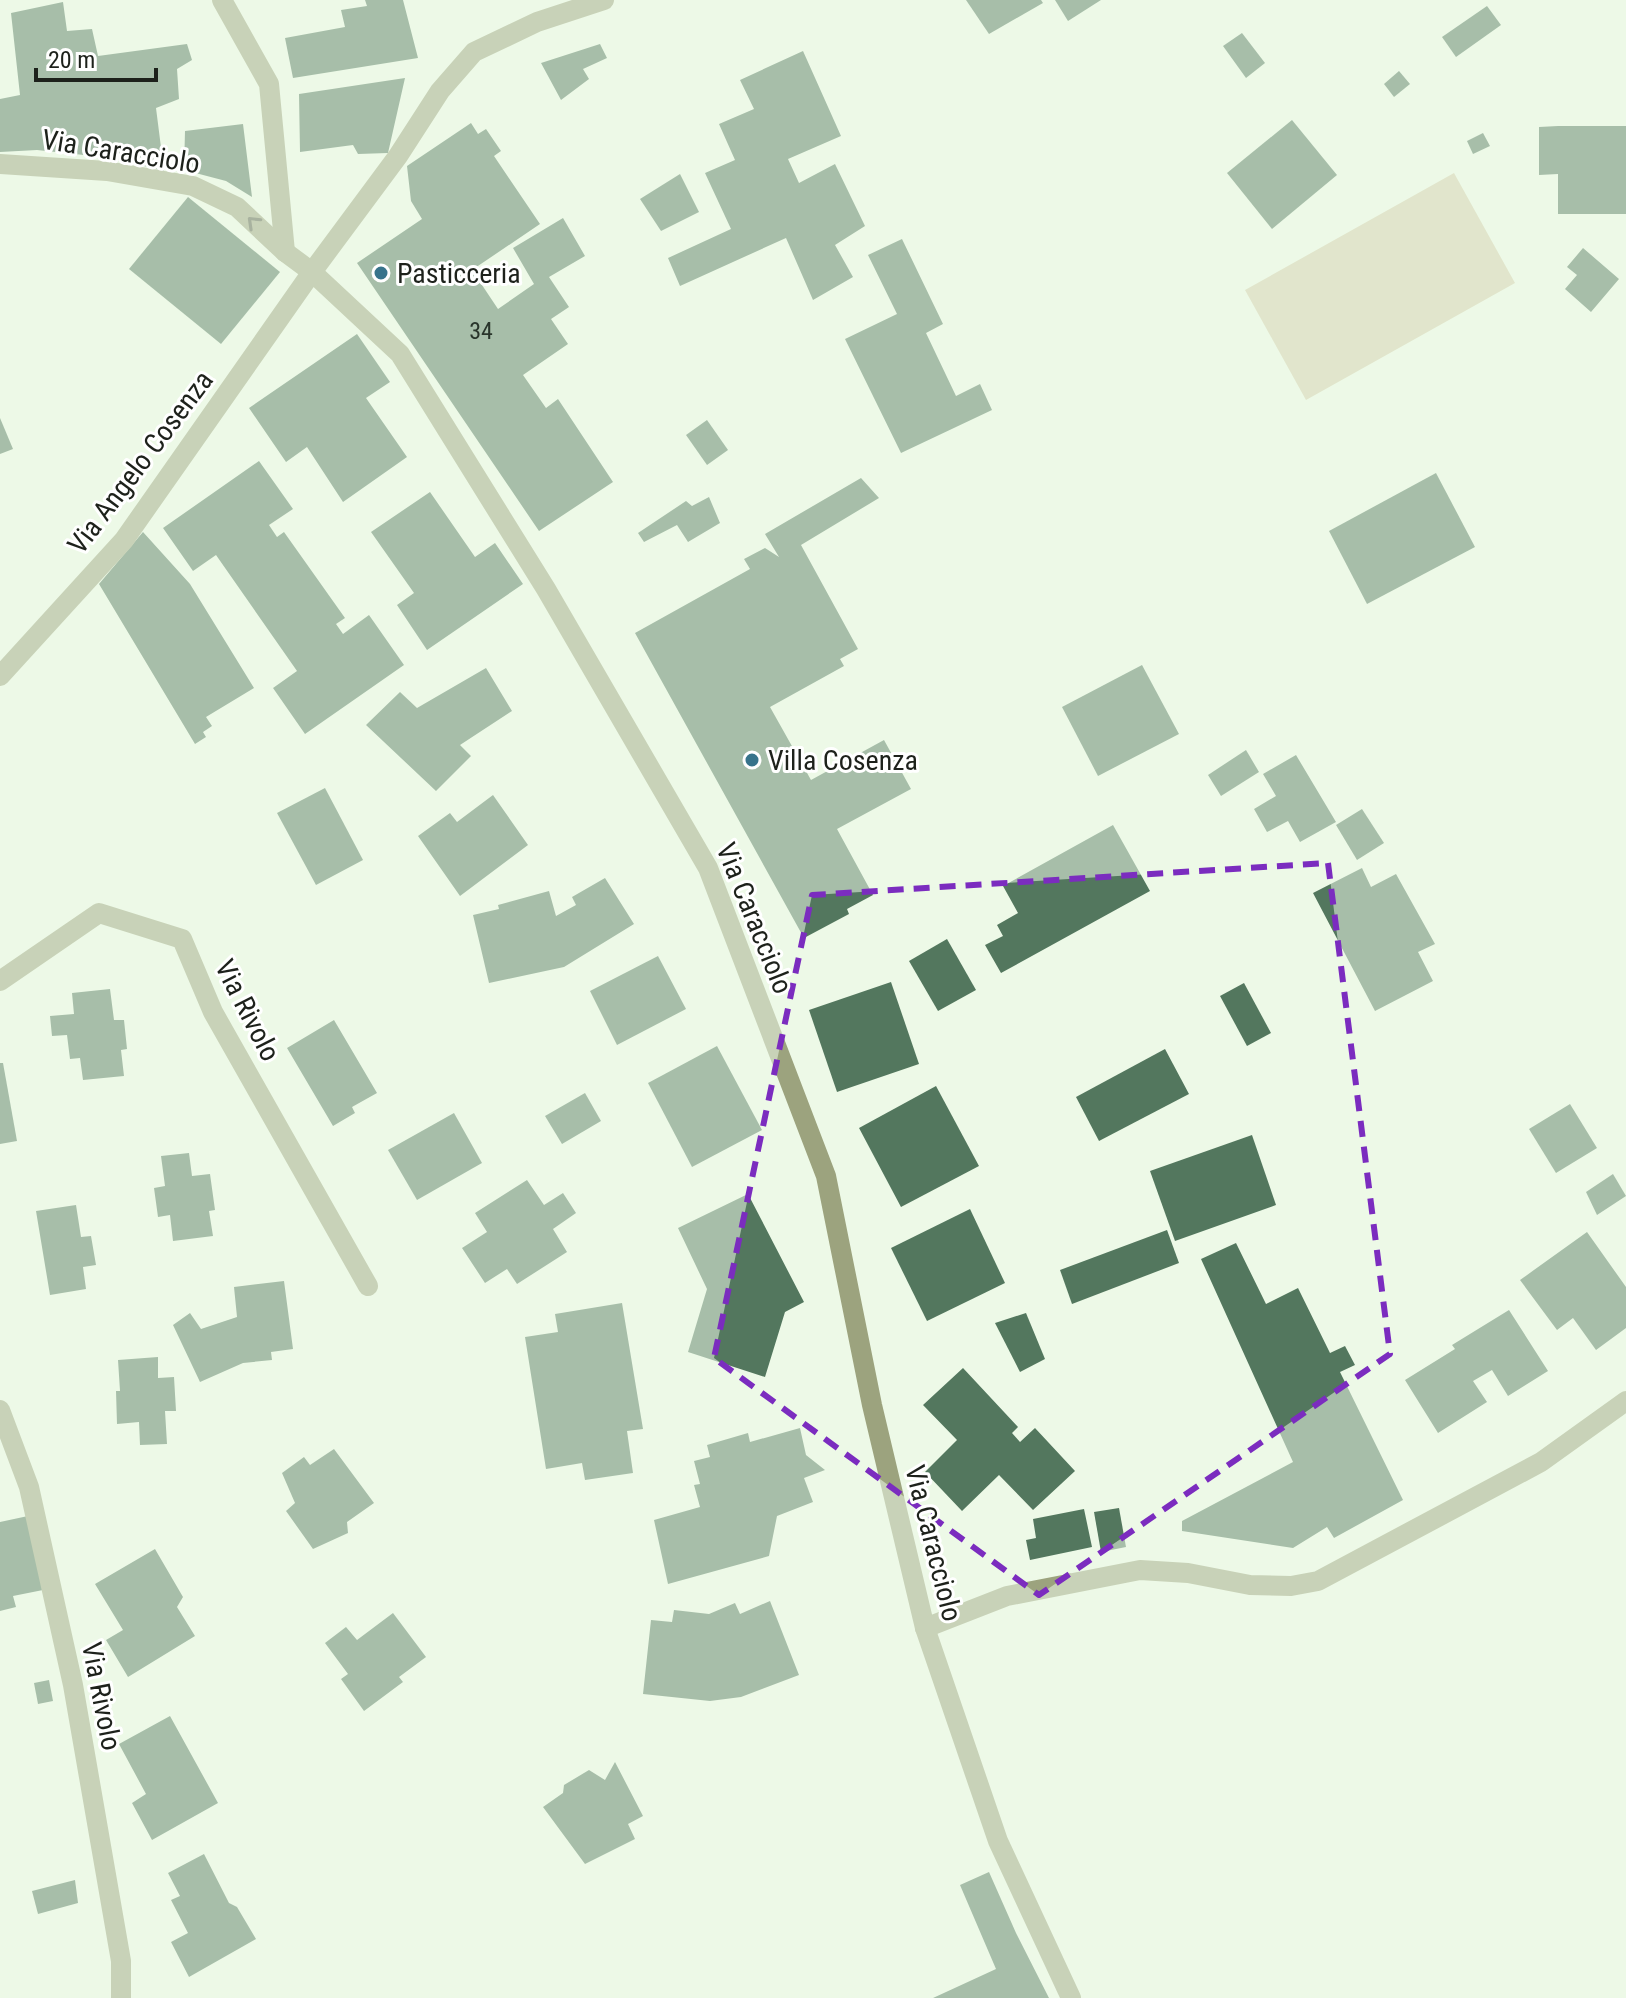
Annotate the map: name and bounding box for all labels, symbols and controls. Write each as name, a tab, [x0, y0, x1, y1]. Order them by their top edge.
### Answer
scale bar	[36, 32, 156, 82]
text: 20 m	[48, 46, 95, 74]
street label: Via Caracciolo	[40, 123, 202, 180]
one-way arrow	[248, 217, 262, 231]
place label: Pasticceria	[397, 257, 521, 290]
marker: Pasticceria	[372, 264, 390, 282]
house number: 34	[469, 317, 493, 345]
street label: Via Angelo Cosenza	[61, 364, 220, 560]
place label: Villa Cosenza	[768, 744, 918, 777]
marker: Villa Cosenza	[743, 751, 761, 769]
street label: Via Caracciolo	[709, 838, 800, 998]
street label: Via Rivolo	[208, 954, 287, 1067]
street label: Via Caracciolo	[898, 1462, 969, 1624]
street label: Via Rivolo	[75, 1639, 128, 1753]

